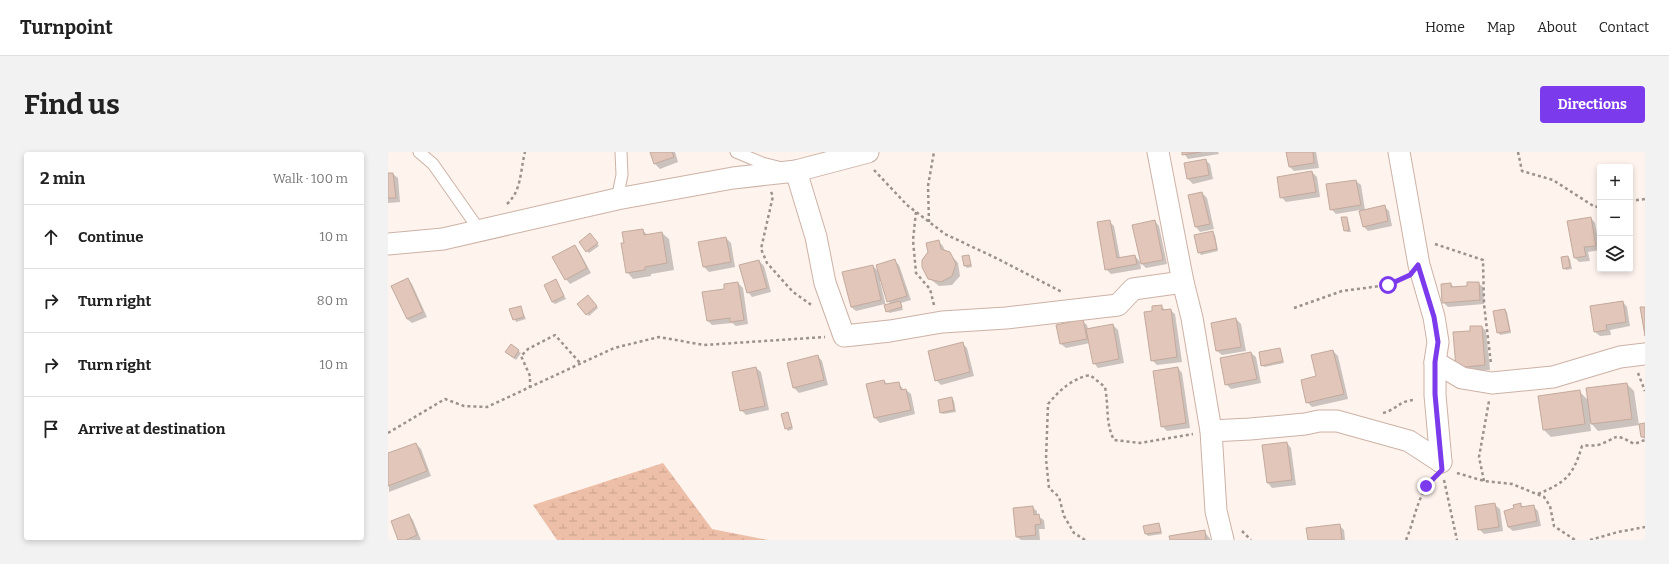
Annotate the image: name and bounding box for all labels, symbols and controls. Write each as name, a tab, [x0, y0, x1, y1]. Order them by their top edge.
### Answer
text: Turnpoint	[20, 16, 113, 39]
text: Home	[1425, 19, 1465, 36]
text: Map	[1487, 19, 1515, 36]
text: About	[1537, 19, 1577, 36]
text: Contact	[1599, 19, 1649, 36]
button: Directions	[1540, 86, 1645, 123]
text: Find us	[24, 88, 120, 121]
map controls	[1597, 164, 1633, 272]
button: +	[1597, 164, 1633, 200]
text: 2 min	[40, 168, 85, 189]
text: Walk · 100 m	[273, 171, 348, 186]
button: −	[1597, 200, 1633, 236]
icon: ahead	[40, 226, 62, 248]
text: Continue	[78, 228, 144, 246]
text: 10 m	[319, 229, 348, 244]
button: layers	[1597, 236, 1633, 272]
route start	[1379, 276, 1397, 294]
icon: right	[40, 290, 62, 312]
text: Turn right	[78, 292, 151, 310]
text: 80 m	[317, 293, 348, 308]
icon: right	[40, 354, 62, 376]
text: Turn right	[78, 356, 151, 374]
text: 10 m	[319, 357, 348, 372]
icon: arrive	[40, 418, 62, 440]
text: Arrive at destination	[78, 420, 225, 438]
route end	[1417, 477, 1435, 495]

